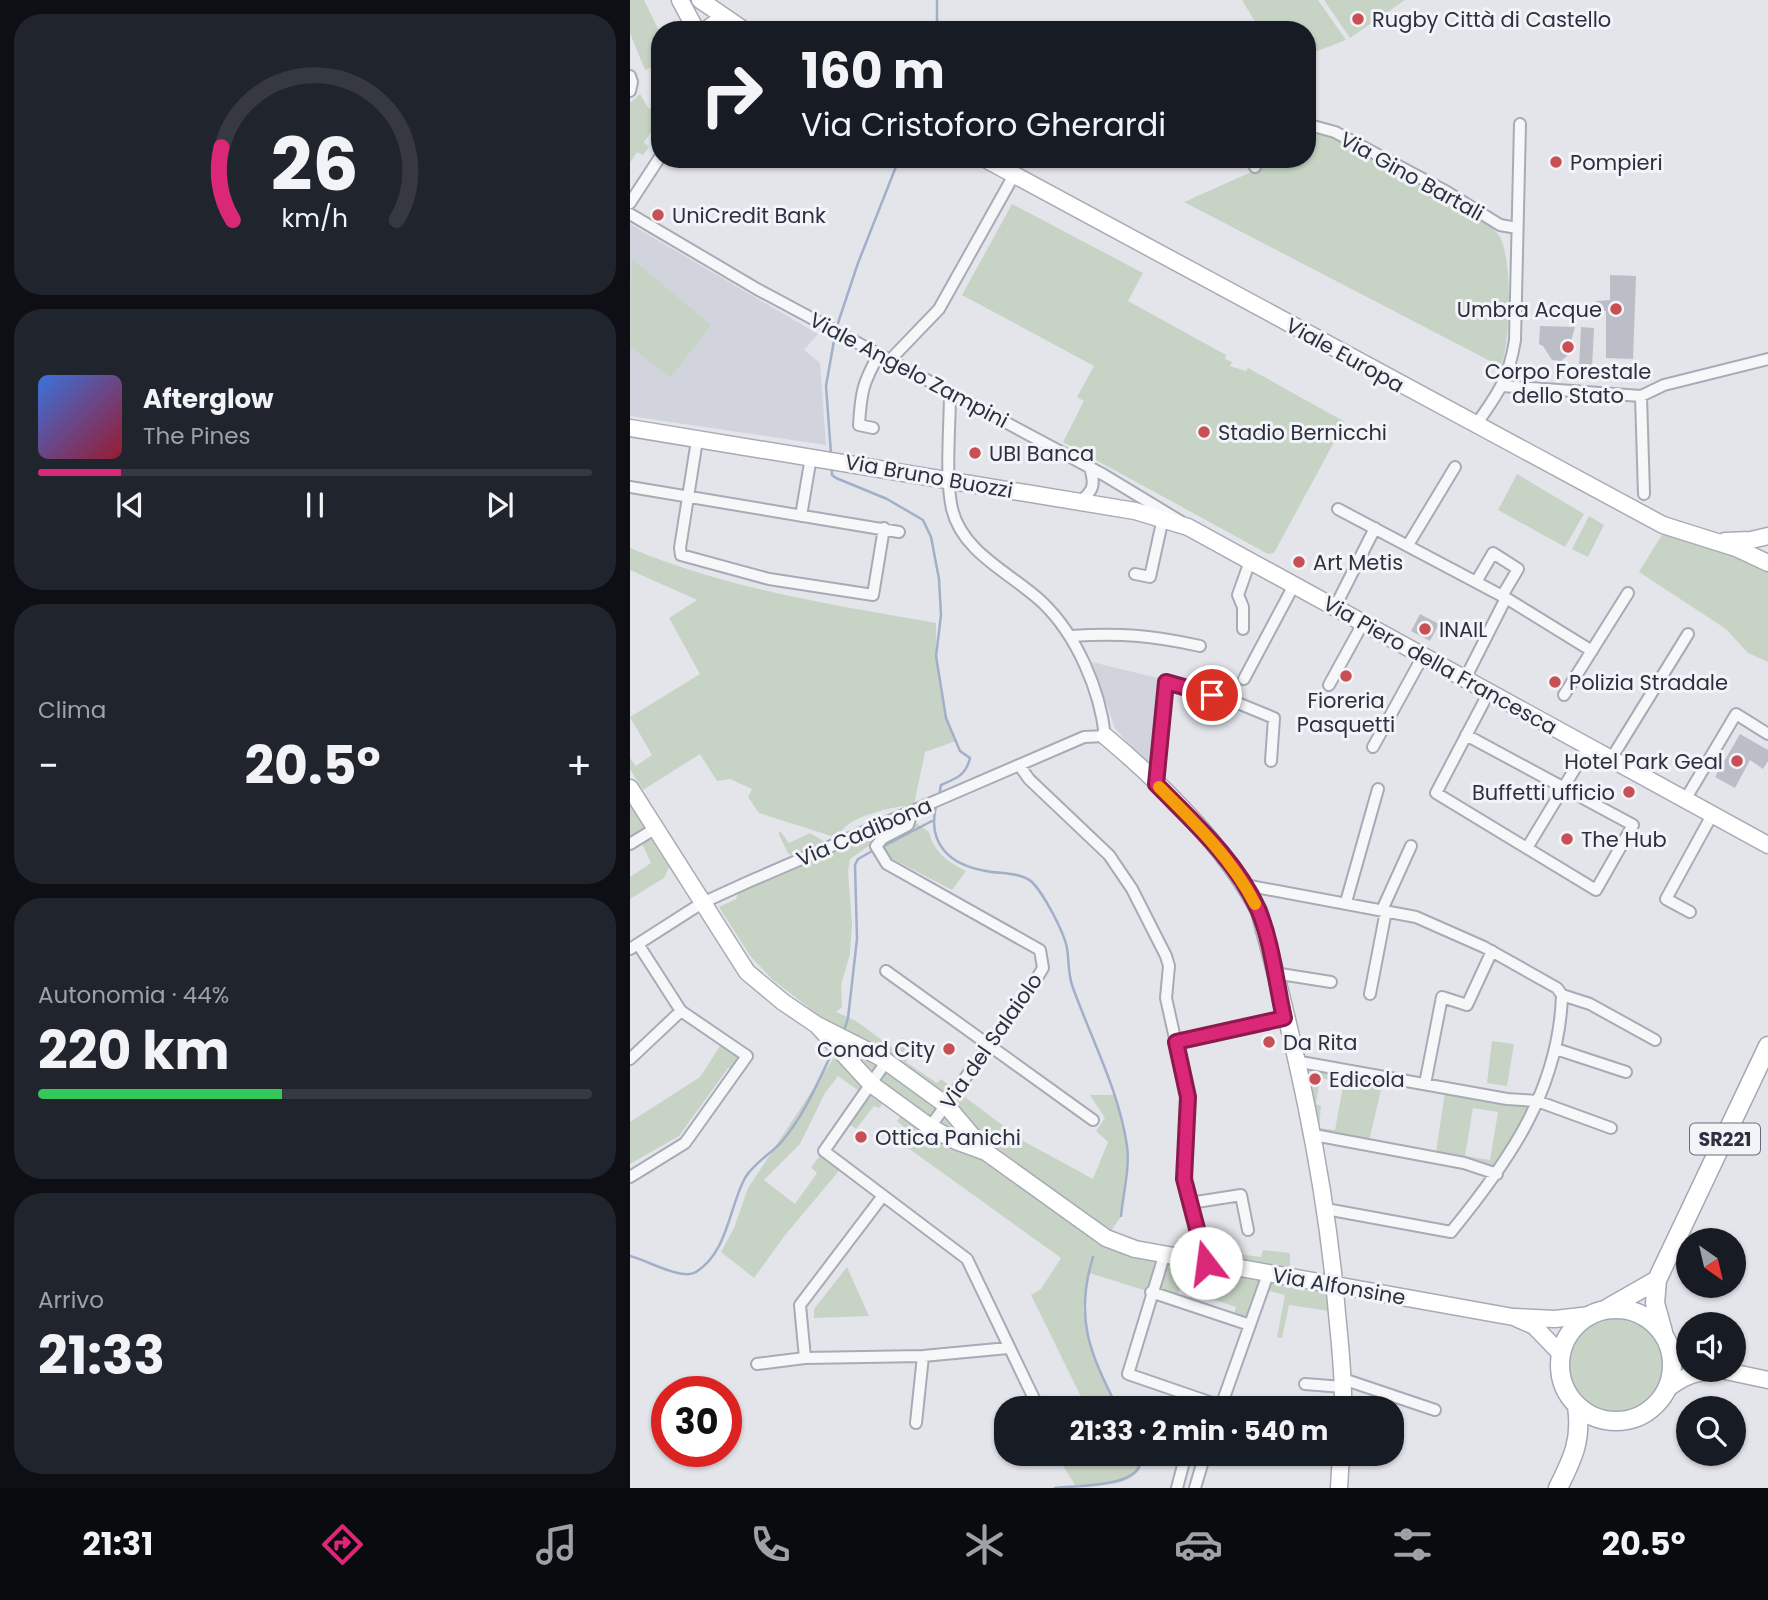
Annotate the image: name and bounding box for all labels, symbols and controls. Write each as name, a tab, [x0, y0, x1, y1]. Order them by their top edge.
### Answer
place label: Rugby Città di Castello	[1372, 5, 1611, 34]
marker: Rugby Città di Castello	[1350, 11, 1366, 27]
text: 160 m	[801, 37, 945, 105]
icon: right	[686, 49, 777, 140]
text: Via Cristoforo Gherardi	[801, 102, 1166, 147]
text: 26	[271, 115, 359, 216]
street label: Via Gino Bartali	[1335, 124, 1489, 228]
place label: Pompieri	[1570, 148, 1663, 177]
marker: Pompieri	[1548, 154, 1564, 170]
text: km/h	[282, 201, 348, 236]
place label: UniCredit Bank	[672, 201, 826, 230]
marker: UniCredit Bank	[650, 207, 666, 223]
place label: Umbra Acque	[1457, 295, 1602, 324]
marker: Umbra Acque	[1608, 301, 1624, 317]
street label: Viale Angelo Zampini	[804, 305, 1014, 435]
street label: Viale Europa	[1281, 311, 1409, 399]
marker: Corpo Forestale dello Stato	[1560, 339, 1576, 355]
place label: Corpo Forestale dello Stato	[1485, 357, 1651, 410]
text: Afterglow	[143, 381, 274, 417]
place label: Stadio Bernicchi	[1218, 418, 1387, 447]
text: The Pines	[143, 420, 251, 452]
marker: Stadio Bernicchi	[1196, 424, 1212, 440]
place label: UBI Banca	[989, 439, 1094, 468]
marker: UBI Banca	[967, 445, 983, 461]
street label: Via Bruno Buozzi	[843, 447, 1015, 505]
icon: previous	[111, 486, 149, 524]
icon: pause	[296, 486, 334, 524]
icon: next	[481, 486, 519, 524]
place label: Art Metis	[1313, 548, 1403, 577]
marker: Art Metis	[1291, 554, 1307, 570]
street label: Via Piero della Francesca	[1318, 588, 1562, 742]
place label: INAIL	[1439, 615, 1487, 644]
marker: INAIL	[1417, 621, 1433, 637]
pin	[1182, 665, 1242, 725]
marker: Fioreria Pasquetti	[1338, 668, 1354, 684]
place label: Polizia Stradale	[1569, 668, 1728, 697]
marker: Polizia Stradale	[1547, 674, 1563, 690]
icon: arrive	[1193, 676, 1231, 714]
place label: Fioreria Pasquetti	[1297, 686, 1395, 739]
text: Clima	[38, 694, 106, 726]
text: 20.5°	[244, 729, 381, 802]
text: −	[38, 739, 59, 792]
text: +	[566, 739, 592, 792]
place label: Hotel Park Geal	[1564, 747, 1723, 776]
marker: Hotel Park Geal	[1729, 753, 1745, 769]
place label: Buffetti ufficio	[1472, 778, 1615, 807]
marker: Buffetti ufficio	[1621, 784, 1637, 800]
street label: Via Cadibona	[792, 790, 936, 874]
place label: The Hub	[1581, 825, 1667, 854]
marker: The Hub	[1559, 831, 1575, 847]
street label: Via del Salaiolo	[933, 967, 1049, 1115]
text: Autonomia · 44%	[38, 979, 229, 1011]
text: 220 km	[38, 1014, 230, 1087]
place label: Da Rita	[1283, 1028, 1357, 1057]
marker: Da Rita	[1261, 1034, 1277, 1050]
place label: Conad City	[817, 1035, 935, 1064]
marker: Conad City	[941, 1041, 957, 1057]
place label: Edicola	[1329, 1065, 1405, 1094]
marker: Edicola	[1307, 1071, 1323, 1087]
place label: Ottica Panichi	[875, 1123, 1021, 1152]
road number: SR221	[1690, 1124, 1760, 1154]
marker: Ottica Panichi	[853, 1129, 869, 1145]
position arrow	[1169, 1226, 1243, 1300]
north arrow	[1676, 1228, 1746, 1298]
map controls	[1676, 1228, 1746, 1466]
street label: Via Alfonsine	[1270, 1260, 1408, 1312]
text: Arrivo	[38, 1284, 104, 1316]
button: sound	[1676, 1312, 1746, 1382]
text: 21:33	[38, 1319, 165, 1392]
speed limit sign: 30	[651, 1376, 742, 1467]
button: search	[1676, 1396, 1746, 1466]
text: 21:33 · 2 min · 540 m	[1070, 1413, 1328, 1449]
icon: directions	[318, 1520, 367, 1569]
icon: music	[532, 1520, 581, 1569]
icon: phone	[746, 1520, 795, 1569]
icon: climate	[960, 1520, 1009, 1569]
icon: car	[1174, 1520, 1223, 1569]
icon: filters	[1388, 1520, 1437, 1569]
text: 21:31	[82, 1521, 153, 1566]
text: 20.5°	[1602, 1521, 1685, 1566]

